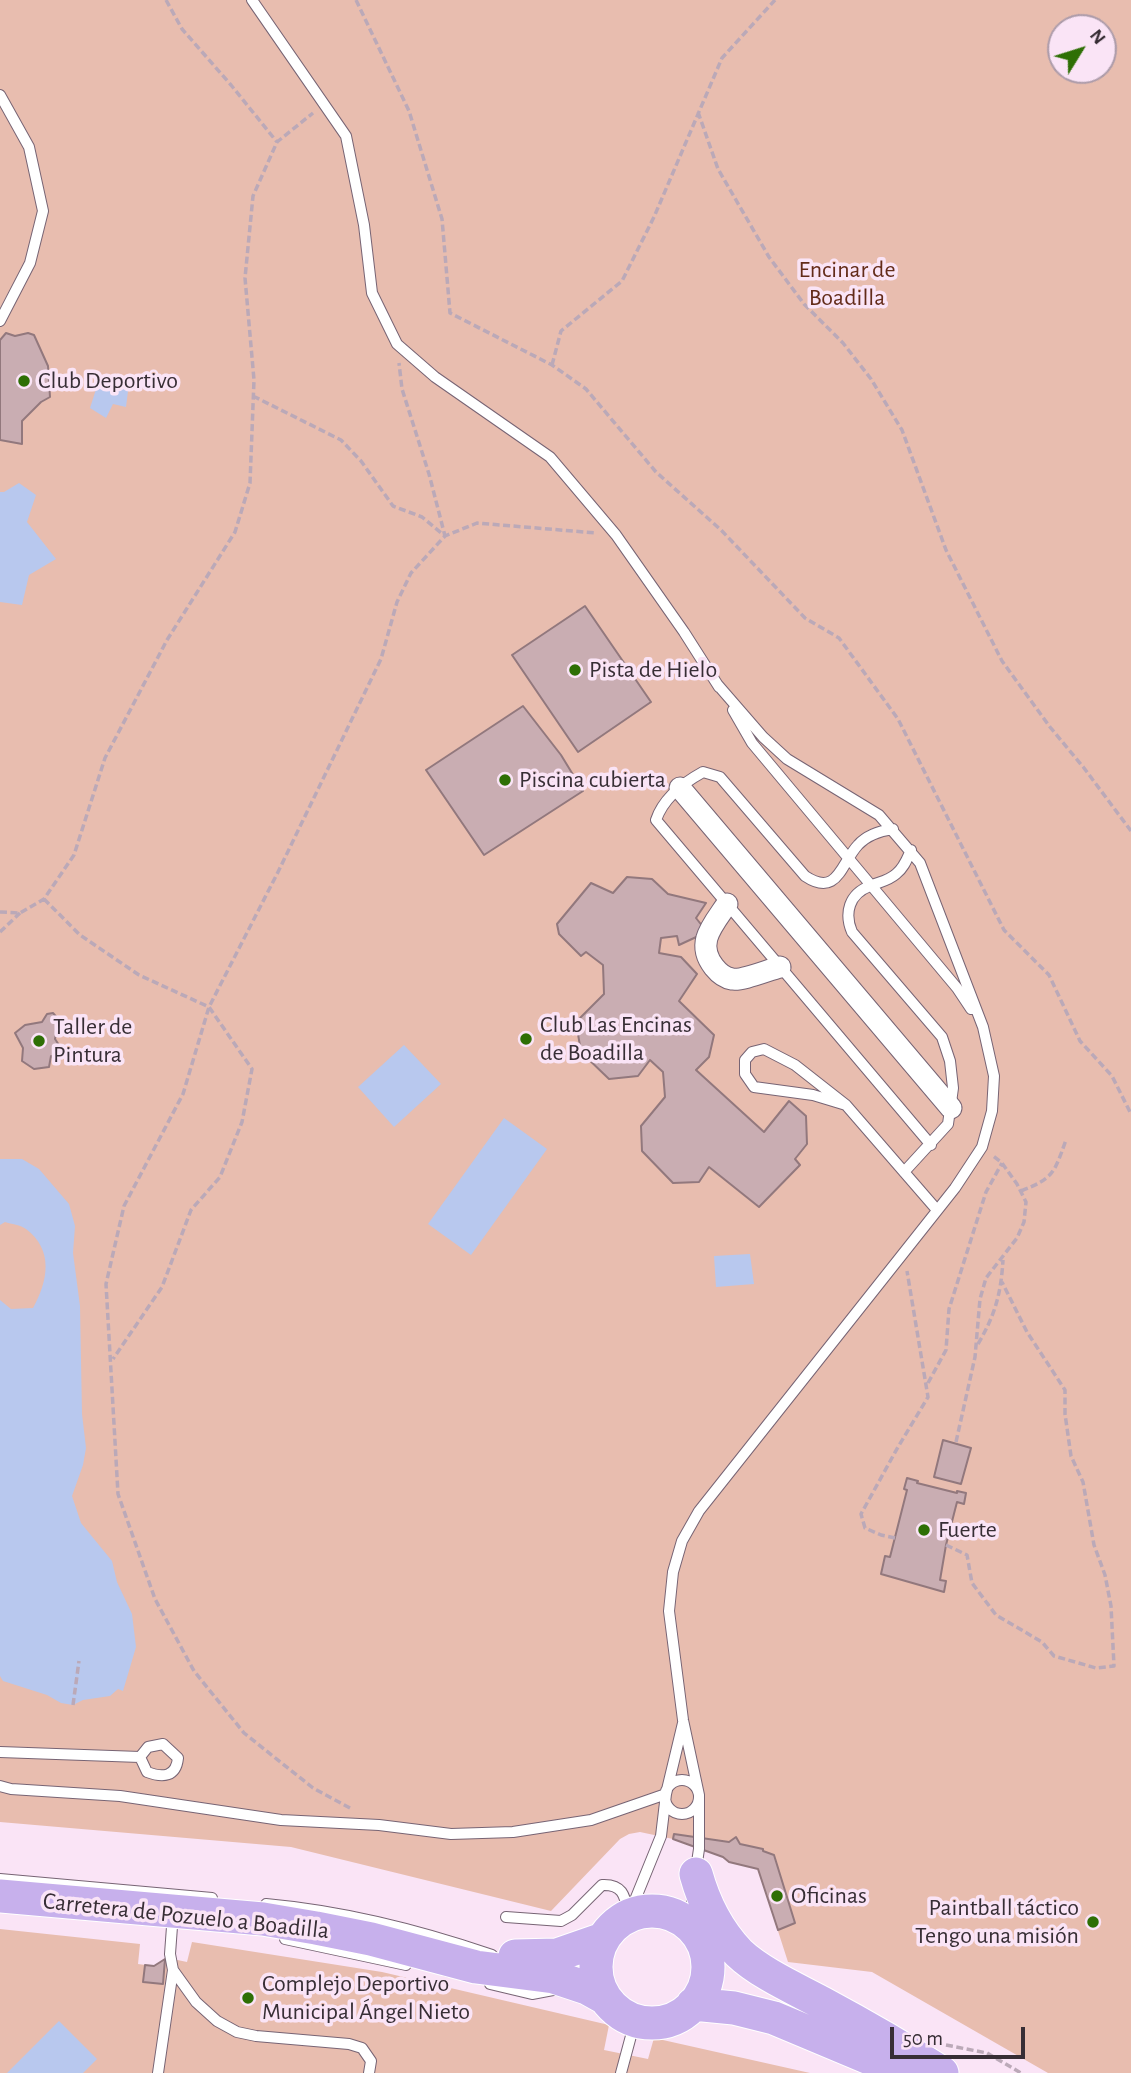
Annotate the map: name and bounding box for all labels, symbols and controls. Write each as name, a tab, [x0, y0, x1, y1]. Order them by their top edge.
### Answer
north arrow	[1047, 14, 1117, 84]
text: N	[1086, 26, 1109, 48]
park label: Encinar de Boadilla	[798, 256, 896, 312]
place label: Club Deportivo	[38, 367, 178, 395]
marker: Club Deportivo	[16, 373, 32, 389]
place label: Pista de Hielo	[589, 656, 717, 684]
marker: Pista de Hielo	[567, 662, 583, 678]
place label: Piscina cubierta	[519, 766, 666, 794]
marker: Piscina cubierta	[497, 772, 513, 788]
place label: Club Las Encinas de Boadilla	[540, 1011, 692, 1067]
place label: Taller de Pintura	[53, 1013, 132, 1069]
marker: Club Las Encinas de Boadilla	[518, 1031, 534, 1047]
marker: Taller de Pintura	[31, 1033, 47, 1049]
place label: Fuerte	[938, 1516, 997, 1544]
marker: Fuerte	[916, 1522, 932, 1538]
place label: Oficinas	[791, 1882, 867, 1910]
street label: Carretera de Pozuelo a Boadilla	[41, 1887, 331, 1945]
marker: Oficinas	[769, 1888, 785, 1904]
place label: Paintball táctico Tengo una misión	[915, 1894, 1079, 1950]
marker: Paintball táctico Tengo una misión	[1085, 1914, 1101, 1930]
place label: Complejo Deportivo Municipal Ángel Nieto	[262, 1970, 470, 2026]
marker: Complejo Deportivo Municipal Ángel Nieto	[240, 1990, 256, 2006]
scale bar	[893, 2014, 1028, 2058]
text: 50 m	[903, 2028, 943, 2049]

